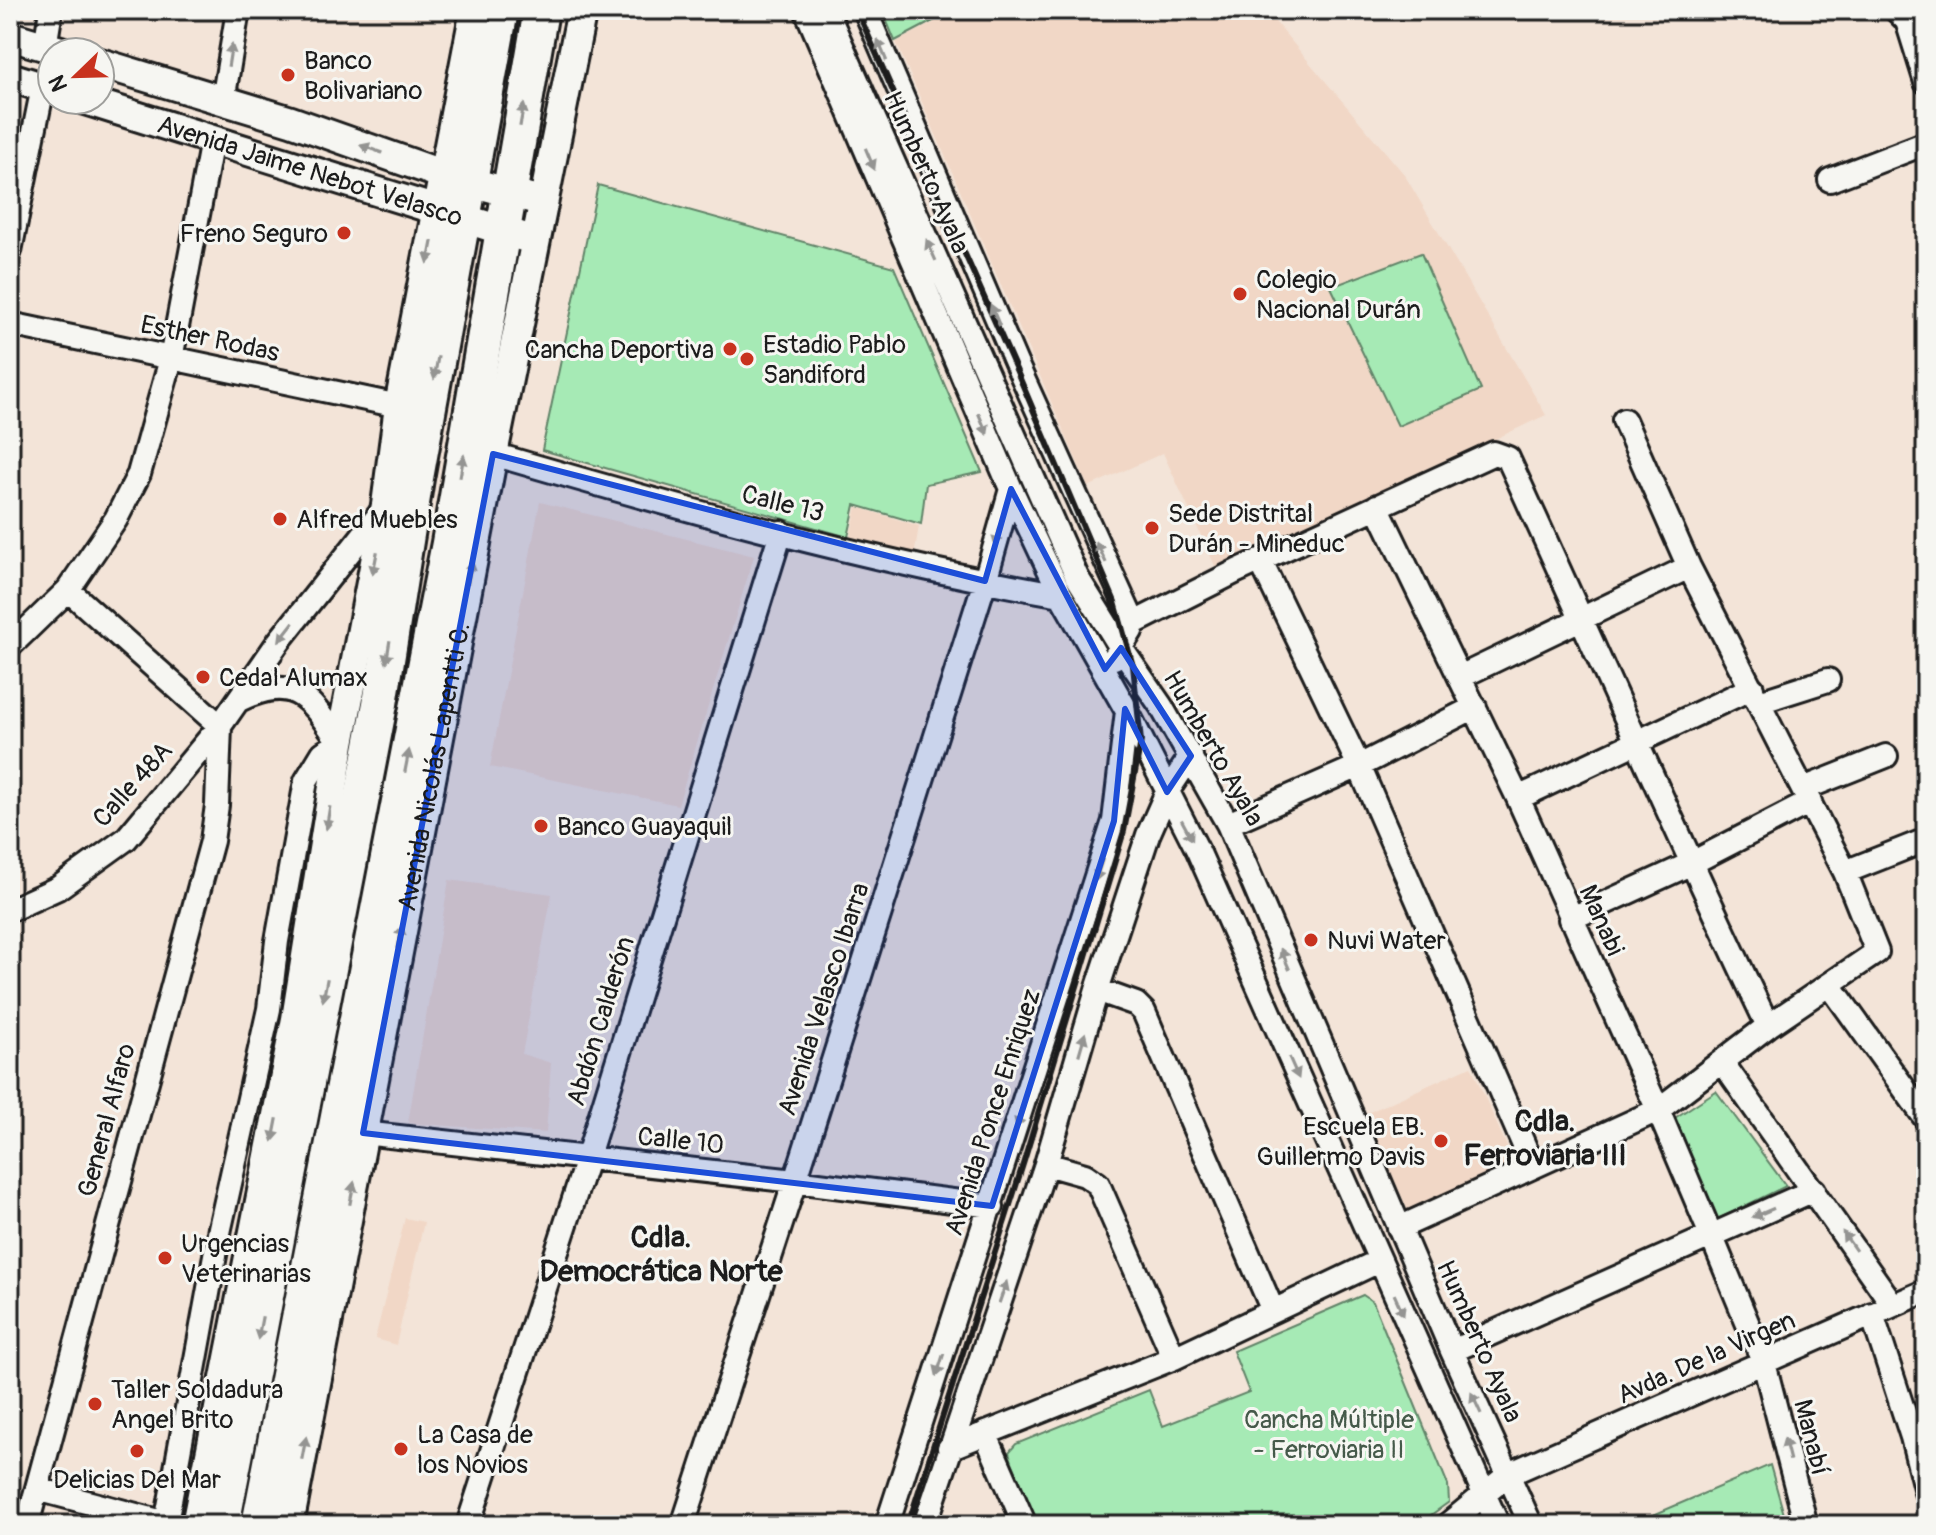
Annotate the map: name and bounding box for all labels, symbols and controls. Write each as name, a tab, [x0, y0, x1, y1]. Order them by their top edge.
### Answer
north arrow	[36, 36, 116, 116]
one-way arrow	[875, 38, 888, 62]
one-way arrow	[225, 43, 237, 68]
place label: Banco Bolivariano	[304, 45, 423, 107]
marker: Banco Bolivariano	[279, 66, 297, 84]
text: N	[43, 71, 74, 96]
street label: Humberto Ayala	[876, 86, 976, 258]
one-way arrow	[517, 102, 529, 127]
street label: Avenida Jaime Nebot Velasco	[153, 109, 467, 234]
one-way arrow	[359, 143, 383, 155]
one-way arrow	[864, 147, 877, 171]
place label: Freno Seguro	[180, 218, 328, 250]
marker: Freno Seguro	[335, 224, 353, 242]
one-way arrow	[423, 239, 435, 264]
one-way arrow	[924, 239, 938, 262]
place label: Colegio Nacional Durán	[1256, 264, 1421, 326]
marker: Colegio Nacional Durán	[1231, 285, 1249, 303]
one-way arrow	[989, 303, 1002, 327]
street label: Esther Rodas	[137, 309, 282, 369]
place label: Estadio Pablo Sandiford	[763, 329, 906, 391]
place label: Cancha Deportiva	[524, 334, 714, 366]
marker: Cancha Deportiva	[721, 340, 739, 358]
marker: Estadio Pablo Sandiford	[738, 350, 756, 368]
one-way arrow	[430, 356, 442, 381]
one-way arrow	[977, 412, 990, 436]
one-way arrow	[456, 453, 469, 478]
street label: Calle 13	[738, 478, 827, 530]
place label: Sede Distrital Durán - Mineduc	[1168, 498, 1345, 560]
place label: Alfred Muebles	[296, 504, 458, 536]
marker: Alfred Muebles	[271, 510, 289, 528]
marker: Sede Distrital Durán - Mineduc	[1143, 519, 1161, 537]
one-way arrow	[991, 523, 1004, 547]
one-way arrow	[1094, 541, 1108, 564]
one-way arrow	[368, 550, 381, 575]
one-way arrow	[465, 559, 477, 584]
street label: Avenida Nicolás Lapentti C.	[391, 620, 478, 914]
one-way arrow	[278, 622, 295, 643]
one-way arrow	[382, 640, 394, 665]
place label: Cedal Alumax	[219, 662, 368, 694]
street label: Humberto Ayala	[1156, 665, 1271, 832]
marker: Cedal Alumax	[194, 668, 212, 686]
street label: Calle 48A	[86, 735, 180, 834]
one-way arrow	[401, 748, 413, 773]
one-way arrow	[321, 806, 334, 831]
place label: Banco Guayaquil	[557, 811, 732, 843]
marker: Banco Guayaquil	[532, 817, 550, 835]
one-way arrow	[1181, 819, 1194, 842]
one-way arrow	[1092, 858, 1104, 882]
street label: Avenida Velasco Ibarra	[771, 879, 877, 1120]
street label: Manabi	[1571, 880, 1631, 961]
one-way arrow	[395, 925, 407, 950]
place label: Nuvi Water	[1327, 925, 1446, 957]
marker: Nuvi Water	[1302, 931, 1320, 949]
street label: Abdón Calderón	[560, 933, 642, 1110]
one-way arrow	[1279, 947, 1292, 971]
one-way arrow	[318, 978, 330, 1003]
street label: Avenida Ponce Enriquez	[938, 985, 1048, 1240]
one-way arrow	[1076, 1031, 1088, 1056]
street label: General Alfaro	[71, 1040, 143, 1201]
one-way arrow	[1287, 1056, 1300, 1079]
district label: Cdla. Ferroviaria III	[1463, 1103, 1627, 1174]
one-way arrow	[1013, 1106, 1026, 1130]
place label: Escuela EB. Guillermo Davis	[1257, 1111, 1425, 1173]
one-way arrow	[269, 1118, 281, 1143]
street label: Calle 10	[636, 1121, 726, 1161]
marker: Escuela EB. Guillermo Davis	[1432, 1132, 1450, 1150]
one-way arrow	[346, 1180, 358, 1205]
one-way arrow	[1751, 1206, 1774, 1219]
district label: Cdla. Democrática Norte	[539, 1219, 784, 1290]
place label: Urgencias Veterinarias	[181, 1228, 311, 1290]
one-way arrow	[1842, 1230, 1857, 1251]
marker: Urgencias Veterinarias	[156, 1249, 174, 1267]
street label: Humberto Ayala	[1429, 1255, 1529, 1427]
one-way arrow	[997, 1279, 1009, 1303]
one-way arrow	[1392, 1294, 1406, 1317]
street label: Avda. De la Virgen	[1612, 1304, 1800, 1411]
one-way arrow	[253, 1316, 265, 1341]
one-way arrow	[933, 1353, 945, 1377]
place label: Taller Soldadura Angel Brito	[111, 1374, 283, 1436]
one-way arrow	[1469, 1392, 1483, 1415]
marker: Taller Soldadura Angel Brito	[86, 1395, 104, 1413]
street label: Manabí	[1786, 1396, 1836, 1478]
park label: Cancha Múltiple - Ferroviaria II	[1244, 1404, 1414, 1466]
place label: La Casa de los Novios	[417, 1419, 533, 1481]
one-way arrow	[298, 1436, 310, 1461]
one-way arrow	[1780, 1437, 1792, 1462]
marker: La Casa de los Novios	[392, 1440, 410, 1458]
marker: Delicias Del Mar	[128, 1442, 146, 1460]
place label: Delicias Del Mar	[53, 1464, 222, 1496]

